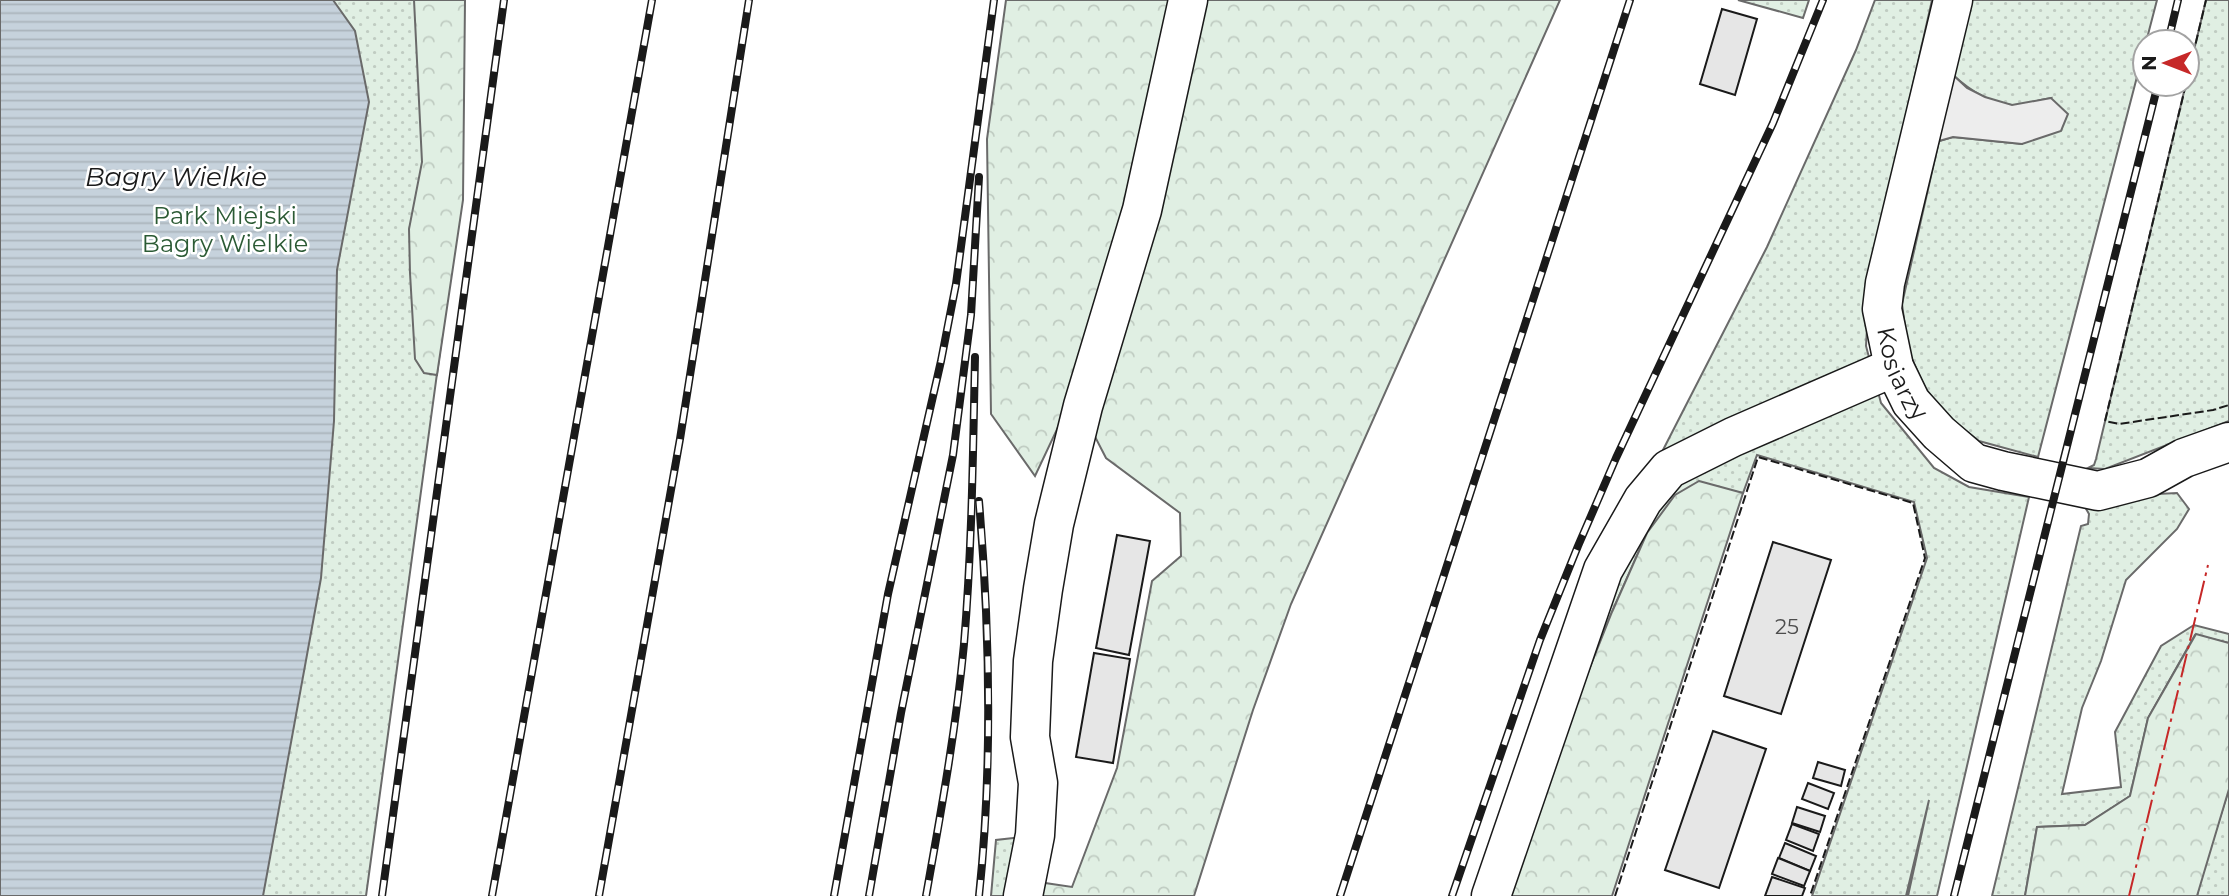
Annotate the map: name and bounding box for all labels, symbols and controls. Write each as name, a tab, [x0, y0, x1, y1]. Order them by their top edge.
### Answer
north arrow	[2131, 28, 2201, 98]
text: N	[2138, 55, 2161, 71]
water label: Bagry Wielkie	[85, 161, 267, 193]
park label: Park Miejski Bagry Wielkie	[142, 201, 308, 258]
street label: Kosiarzy	[1872, 324, 1934, 426]
house number: 25	[1775, 614, 1799, 639]

